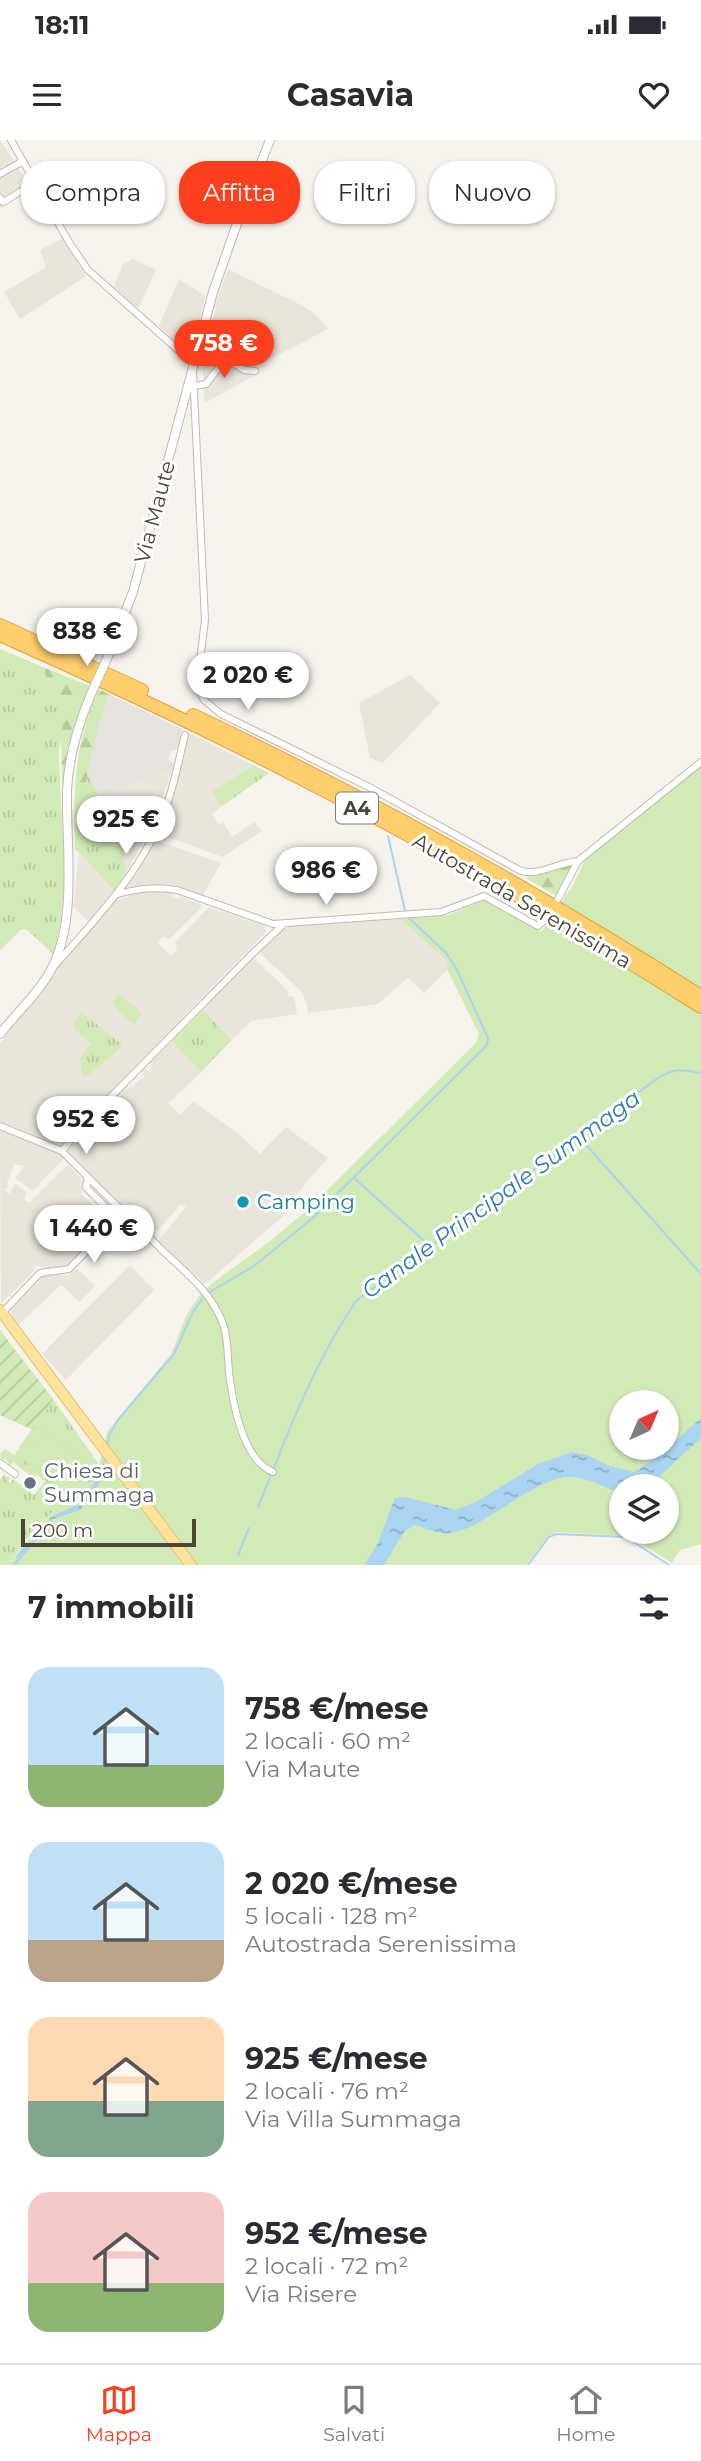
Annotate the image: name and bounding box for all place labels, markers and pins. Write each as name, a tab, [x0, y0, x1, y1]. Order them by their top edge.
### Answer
pin: 758 €	[175, 320, 273, 380]
pin: 838 €	[38, 608, 136, 668]
pin: 2 020 €	[183, 652, 313, 712]
pin: 925 €	[77, 796, 175, 856]
pin: 986 €	[277, 848, 375, 907]
pin: 952 €	[37, 1096, 135, 1156]
place label: Camping	[257, 1189, 355, 1214]
marker: Camping	[235, 1194, 251, 1210]
pin: 1 440 €	[29, 1206, 159, 1265]
place label: Chiesa di Summaga	[44, 1458, 155, 1507]
marker: Chiesa di Summaga	[22, 1475, 38, 1491]

